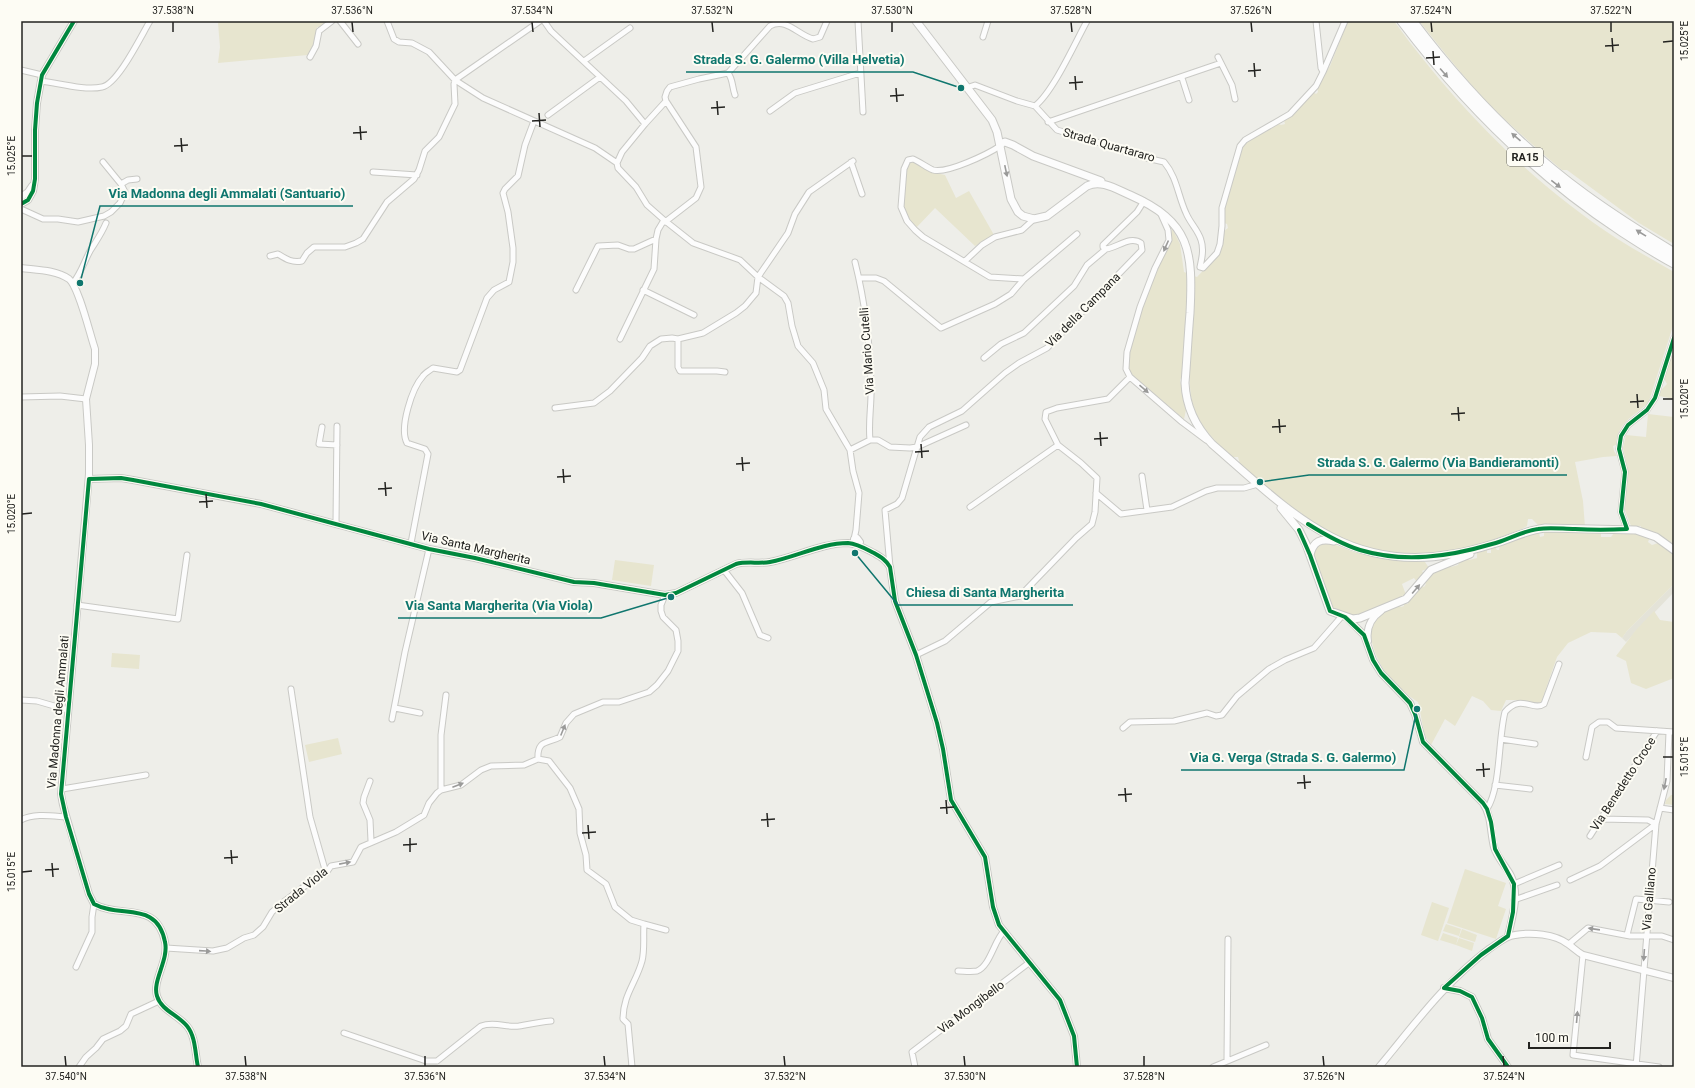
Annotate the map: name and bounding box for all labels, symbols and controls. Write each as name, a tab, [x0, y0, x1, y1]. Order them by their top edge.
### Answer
text: 37.538°N	[152, 5, 194, 16]
text: 37.536°N	[331, 5, 373, 16]
text: 37.534°N	[511, 5, 553, 16]
text: 37.532°N	[691, 5, 733, 16]
text: 37.530°N	[871, 5, 913, 16]
text: 37.528°N	[1050, 5, 1092, 16]
text: 37.526°N	[1230, 5, 1272, 16]
text: 37.524°N	[1410, 5, 1452, 16]
text: 37.522°N	[1590, 5, 1632, 16]
text: 15.025°E	[1679, 21, 1690, 61]
callout: Strada S. G. Galermo (Villa Helvetia)	[686, 47, 913, 72]
text: Strada S. G. Galermo (Villa Helvetia)	[693, 52, 905, 67]
one-way arrow	[1439, 68, 1448, 78]
street label: Strada Quartararo	[1061, 125, 1157, 165]
one-way arrow	[1511, 133, 1520, 142]
text: 15.025°E	[6, 136, 17, 176]
road number: RA15	[1507, 148, 1543, 166]
one-way arrow	[1003, 165, 1009, 177]
one-way arrow	[1551, 179, 1562, 188]
callout: Via Madonna degli Ammalati (Santuario)	[100, 181, 353, 206]
text: Via Madonna degli Ammalati (Santuario)	[109, 186, 345, 201]
one-way arrow	[1636, 229, 1646, 237]
one-way arrow	[1163, 240, 1169, 251]
street label: Via della Campana	[1043, 270, 1123, 350]
street label: Via Mario Cutelli	[857, 307, 877, 395]
text: 15.020°E	[1679, 379, 1690, 419]
one-way arrow	[1139, 384, 1149, 393]
callout: Strada S. G. Galermo (Via Bandieramonti)	[1309, 450, 1567, 475]
text: Strada S. G. Galermo (Via Bandieramonti)	[1317, 455, 1559, 470]
text: 15.020°E	[6, 494, 17, 534]
street label: Via Santa Margherita	[420, 529, 532, 567]
callout: Chiesa di Santa Margherita	[898, 580, 1073, 605]
one-way arrow	[1411, 583, 1420, 594]
text: Chiesa di Santa Margherita	[906, 585, 1064, 600]
callout: Via Santa Margherita (Via Viola)	[398, 593, 601, 618]
text: Via Santa Margherita (Via Viola)	[405, 598, 593, 613]
street label: Via Madonna degli Ammalati	[44, 635, 72, 789]
one-way arrow	[560, 725, 566, 736]
street label: Via Benedetto Croce	[1587, 735, 1659, 833]
text: 15.015°E	[1679, 737, 1690, 777]
callout: Via G. Verga (Strada S. G. Galermo)	[1181, 745, 1404, 770]
text: Via G. Verga (Strada S. G. Galermo)	[1190, 750, 1396, 765]
one-way arrow	[1662, 778, 1668, 791]
one-way arrow	[452, 782, 464, 788]
text: 15.015°E	[6, 852, 17, 892]
one-way arrow	[339, 860, 351, 866]
street label: Strada Viola	[272, 864, 330, 916]
street label: Via Galliano	[1639, 867, 1659, 931]
one-way arrow	[1588, 926, 1601, 932]
one-way arrow	[199, 947, 211, 954]
one-way arrow	[1641, 949, 1648, 961]
street label: Via Mongibello	[935, 977, 1007, 1036]
one-way arrow	[1574, 1011, 1580, 1023]
scale bar	[1529, 1024, 1610, 1050]
text: 100 m	[1535, 1031, 1569, 1045]
text: 37.540°N	[45, 1071, 87, 1082]
text: 37.538°N	[225, 1071, 267, 1082]
text: 37.536°N	[404, 1071, 446, 1082]
text: 37.534°N	[584, 1071, 626, 1082]
text: 37.532°N	[764, 1071, 806, 1082]
text: 37.530°N	[944, 1071, 986, 1082]
text: 37.528°N	[1123, 1071, 1165, 1082]
text: 37.526°N	[1303, 1071, 1345, 1082]
text: 37.524°N	[1483, 1071, 1525, 1082]

